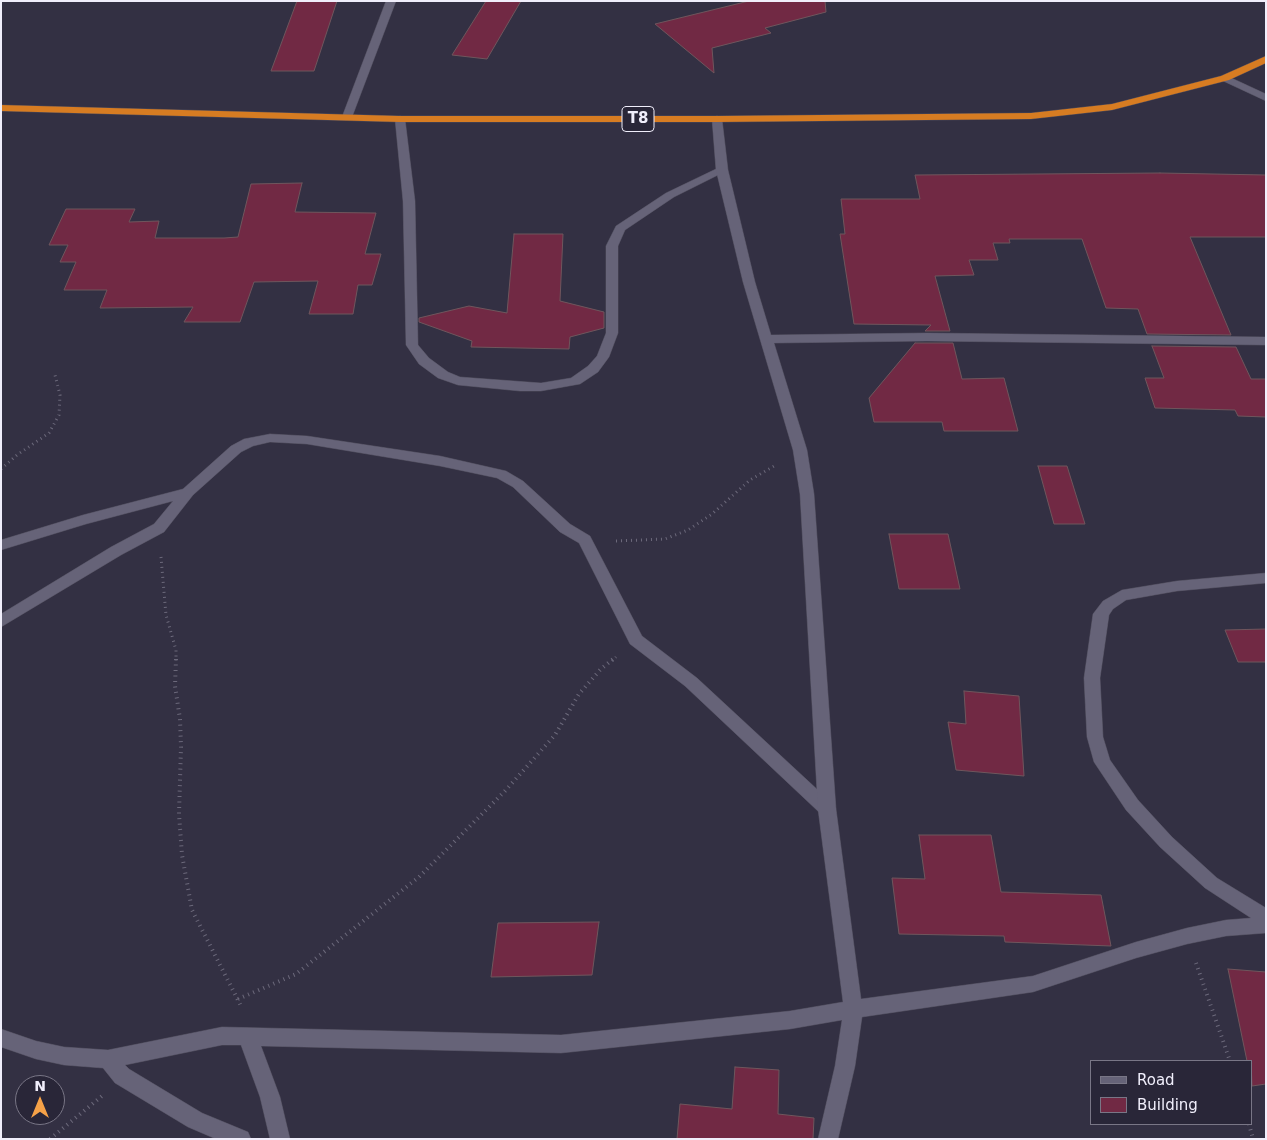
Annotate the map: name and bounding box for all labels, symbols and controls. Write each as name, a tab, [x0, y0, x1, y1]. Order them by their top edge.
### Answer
road number: T8	[622, 106, 654, 132]
legend	[1090, 1060, 1252, 1125]
text: Road	[1137, 1071, 1175, 1089]
north arrow	[15, 1075, 65, 1125]
text: N	[34, 1078, 46, 1094]
text: Building	[1137, 1096, 1198, 1114]

